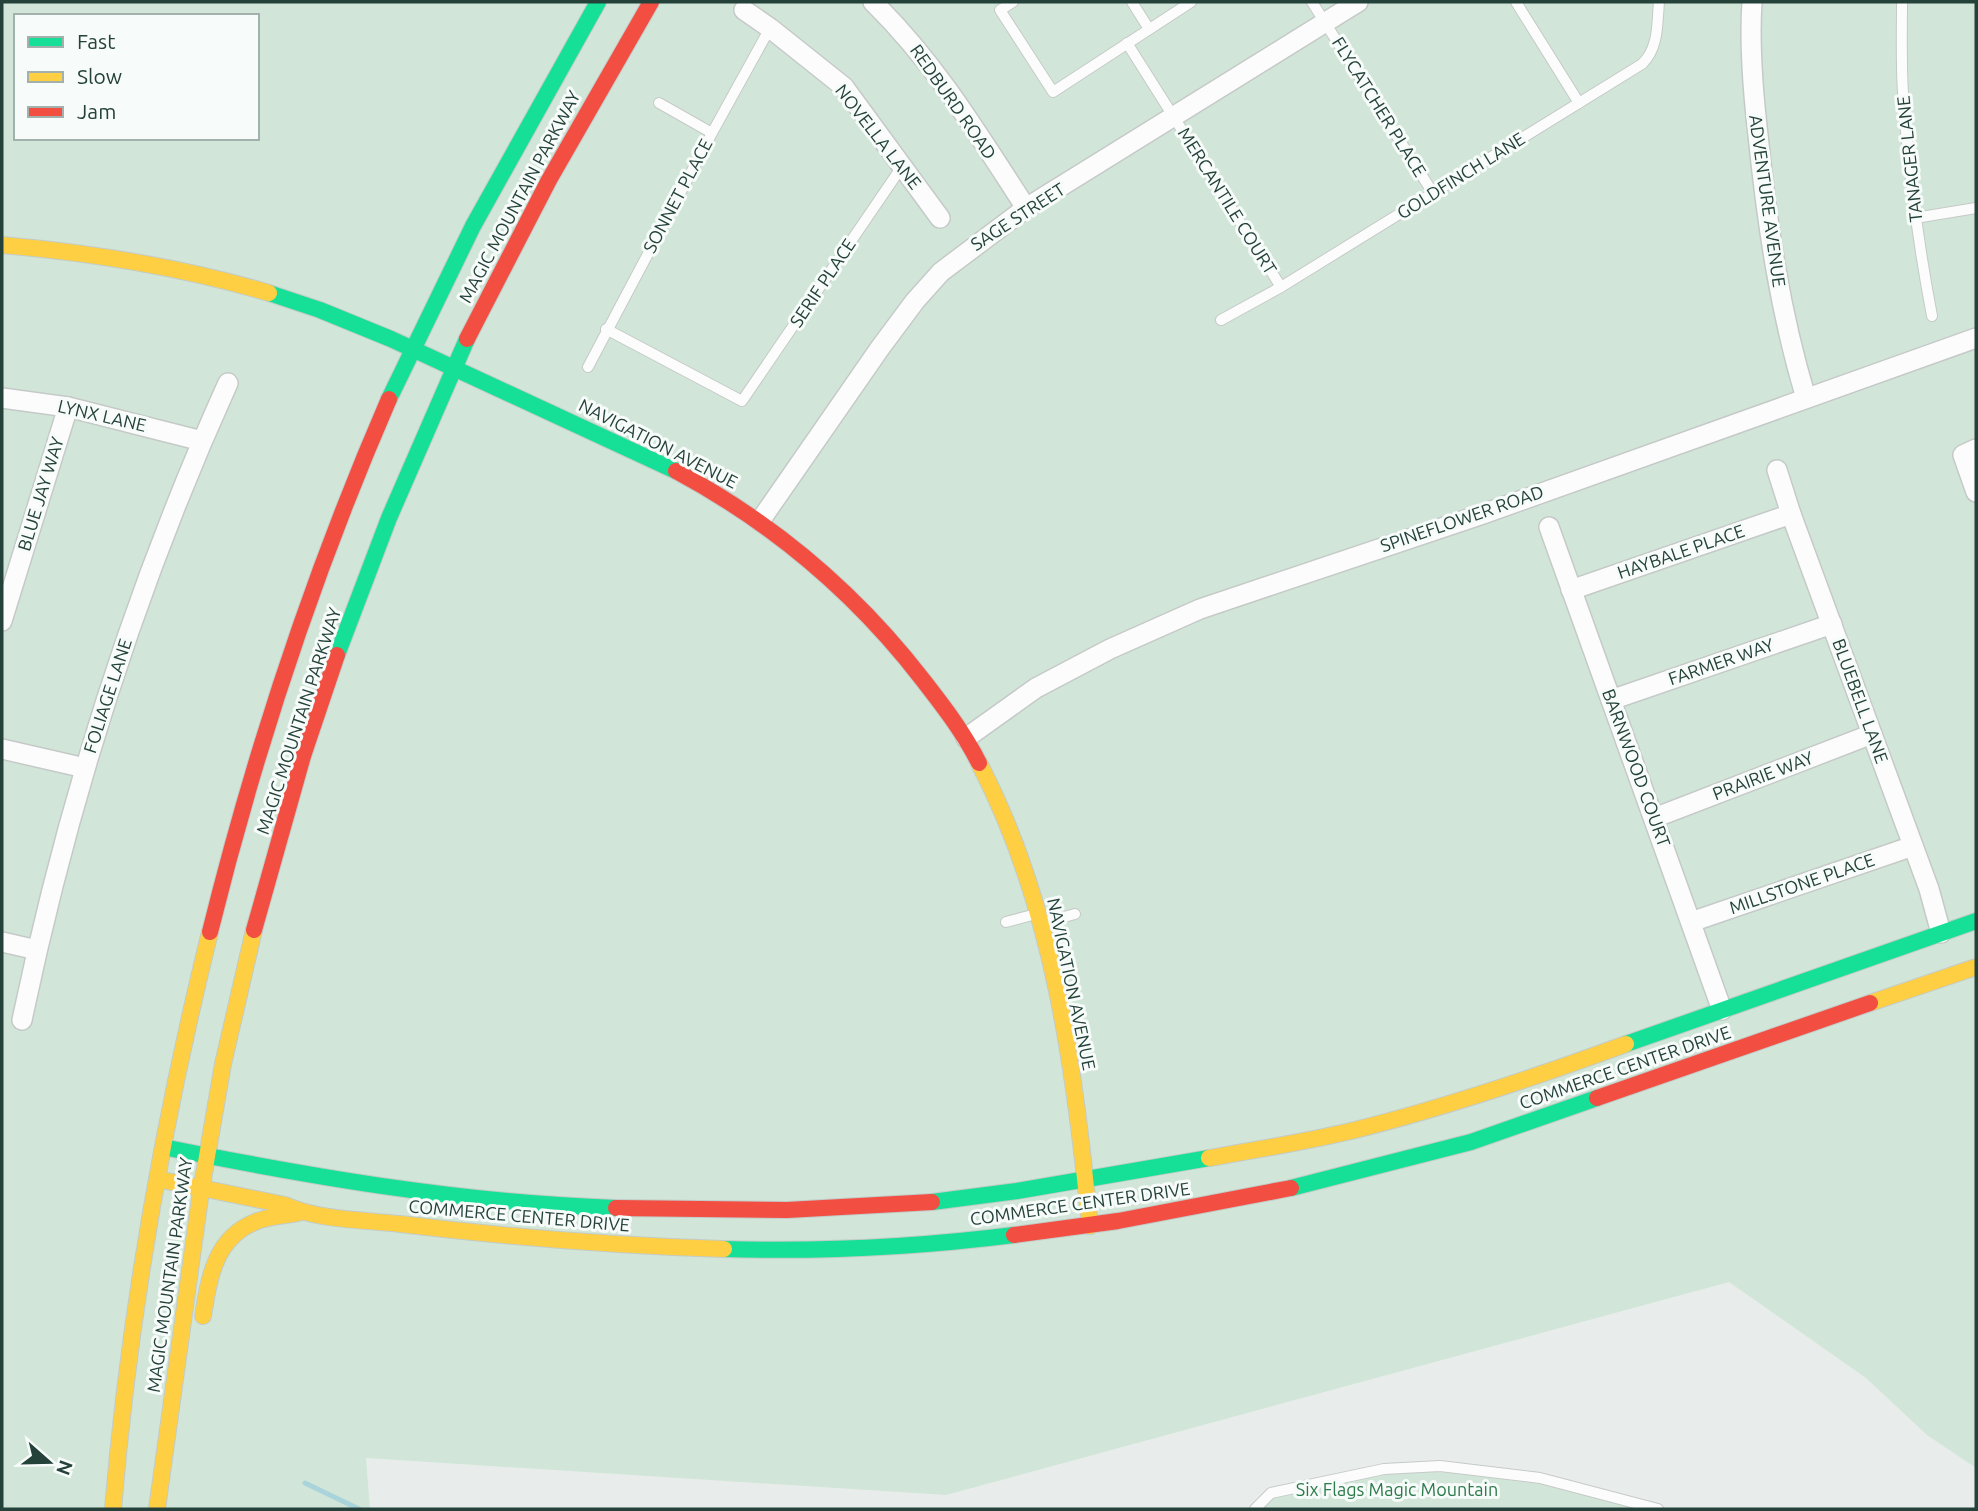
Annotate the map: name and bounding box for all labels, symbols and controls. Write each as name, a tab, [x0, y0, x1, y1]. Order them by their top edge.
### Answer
legend	[14, 14, 259, 140]
text: Fast	[77, 29, 115, 53]
street label: FLYCATCHER PLACE	[1329, 33, 1431, 180]
street label: REDBURD ROAD	[907, 40, 1001, 163]
text: Slow	[77, 64, 122, 88]
street label: NOVELLA LANE	[832, 80, 926, 193]
street label: MAGIC MOUNTAIN PARKWAY	[455, 87, 584, 306]
street label: TANAGER LANE	[1892, 95, 1926, 223]
text: Jam	[77, 99, 116, 123]
street label: ADVENTURE AVENUE	[1746, 113, 1790, 288]
street label: MERCANTILE COURT	[1175, 123, 1281, 277]
street label: GOLDFINCH LANE	[1393, 128, 1528, 223]
street label: SONNET PLACE	[639, 135, 716, 256]
street label: SAGE STREET	[967, 178, 1068, 254]
street label: SERIF PLACE	[785, 235, 859, 330]
street label: NAVIGATION AVENUE	[576, 394, 741, 492]
street label: LYNX LANE	[56, 395, 148, 435]
street label: BLUE JAY WAY	[13, 434, 67, 553]
street label: SPINEFLOWER ROAD	[1377, 481, 1546, 555]
street label: HAYBALE PLACE	[1615, 520, 1747, 582]
street label: MAGIC MOUNTAIN PARKWAY	[252, 604, 344, 837]
street label: FARMER WAY	[1665, 633, 1777, 688]
street label: FOLIAGE LANE	[79, 636, 135, 755]
street label: BLUEBELL LANE	[1829, 636, 1893, 766]
street label: BARNWOOD COURT	[1599, 686, 1675, 849]
street label: PRAIRIE WAY	[1710, 747, 1816, 803]
street label: MILLSTONE PLACE	[1727, 849, 1877, 917]
street label: NAVIGATION AVENUE	[1044, 896, 1100, 1072]
street label: COMMERCE CENTER DRIVE	[1516, 1021, 1733, 1113]
street label: MAGIC MOUNTAIN PARKWAY	[143, 1155, 196, 1394]
street label: COMMERCE CENTER DRIVE	[969, 1178, 1191, 1228]
street label: COMMERCE CENTER DRIVE	[408, 1195, 631, 1235]
north arrow	[14, 1427, 84, 1497]
text: N	[52, 1457, 78, 1478]
park label: Six Flags Magic Mountain	[1296, 1479, 1498, 1499]

